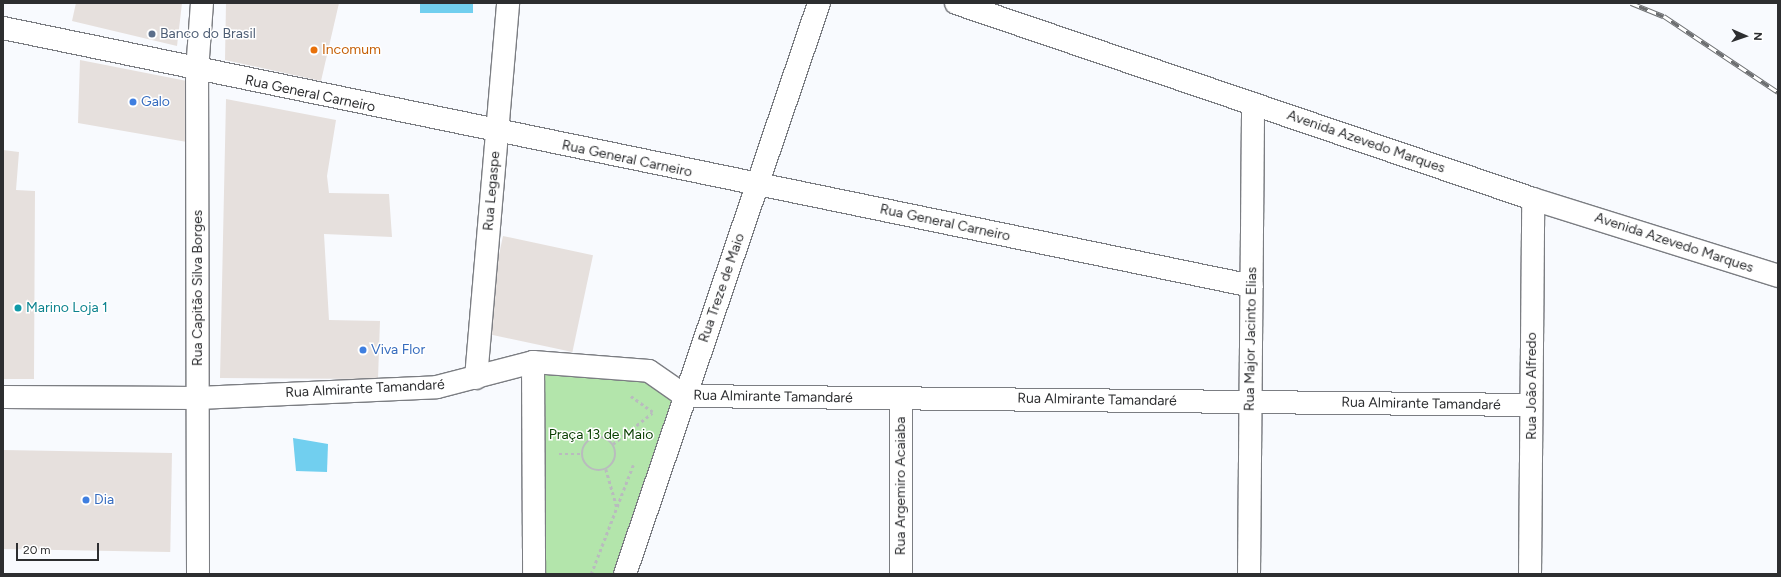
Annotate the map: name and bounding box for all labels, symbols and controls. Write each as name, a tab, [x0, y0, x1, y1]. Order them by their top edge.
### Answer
north arrow	[1725, 16, 1765, 56]
place label: Banco do Brasil	[160, 26, 256, 42]
marker: Banco do Brasil	[147, 29, 157, 39]
text: N	[1751, 32, 1764, 41]
place label: Incomum	[322, 42, 381, 58]
marker: Incomum	[309, 45, 319, 55]
street label: Rua General Carneiro	[243, 72, 377, 116]
place label: Galo	[141, 94, 170, 110]
marker: Galo	[128, 97, 138, 107]
street label: Avenida Azevedo Marques	[1285, 107, 1447, 177]
street label: Rua General Carneiro	[560, 137, 694, 181]
street label: Rua Legaspe	[480, 150, 504, 232]
street label: Rua General Carneiro	[878, 201, 1012, 245]
street label: Avenida Azevedo Marques	[1592, 209, 1756, 277]
street label: Rua Capitão Silva Borges	[190, 210, 206, 366]
street label: Rua Treze de Maio	[695, 231, 749, 345]
street label: Rua Major Jacinto Elias	[1241, 267, 1261, 411]
place label: Marino Loja 1	[26, 300, 108, 316]
marker: Marino Loja 1	[13, 303, 23, 313]
street label: Rua João Alfredo	[1524, 332, 1540, 440]
place label: Viva Flor	[371, 342, 425, 358]
marker: Viva Flor	[358, 345, 368, 355]
street label: Rua Almirante Tamandaré	[285, 376, 445, 402]
street label: Rua Almirante Tamandaré	[693, 387, 853, 407]
street label: Rua Almirante Tamandaré	[1017, 390, 1177, 410]
street label: Rua Almirante Tamandaré	[1341, 394, 1501, 414]
street label: Rua Argemiro Acaiaba	[893, 417, 909, 555]
park label: Praça 13 de Maio	[549, 427, 653, 443]
place label: Dia	[94, 492, 114, 508]
marker: Dia	[81, 495, 91, 505]
scale bar	[18, 535, 101, 561]
text: 20 m	[23, 543, 51, 557]

